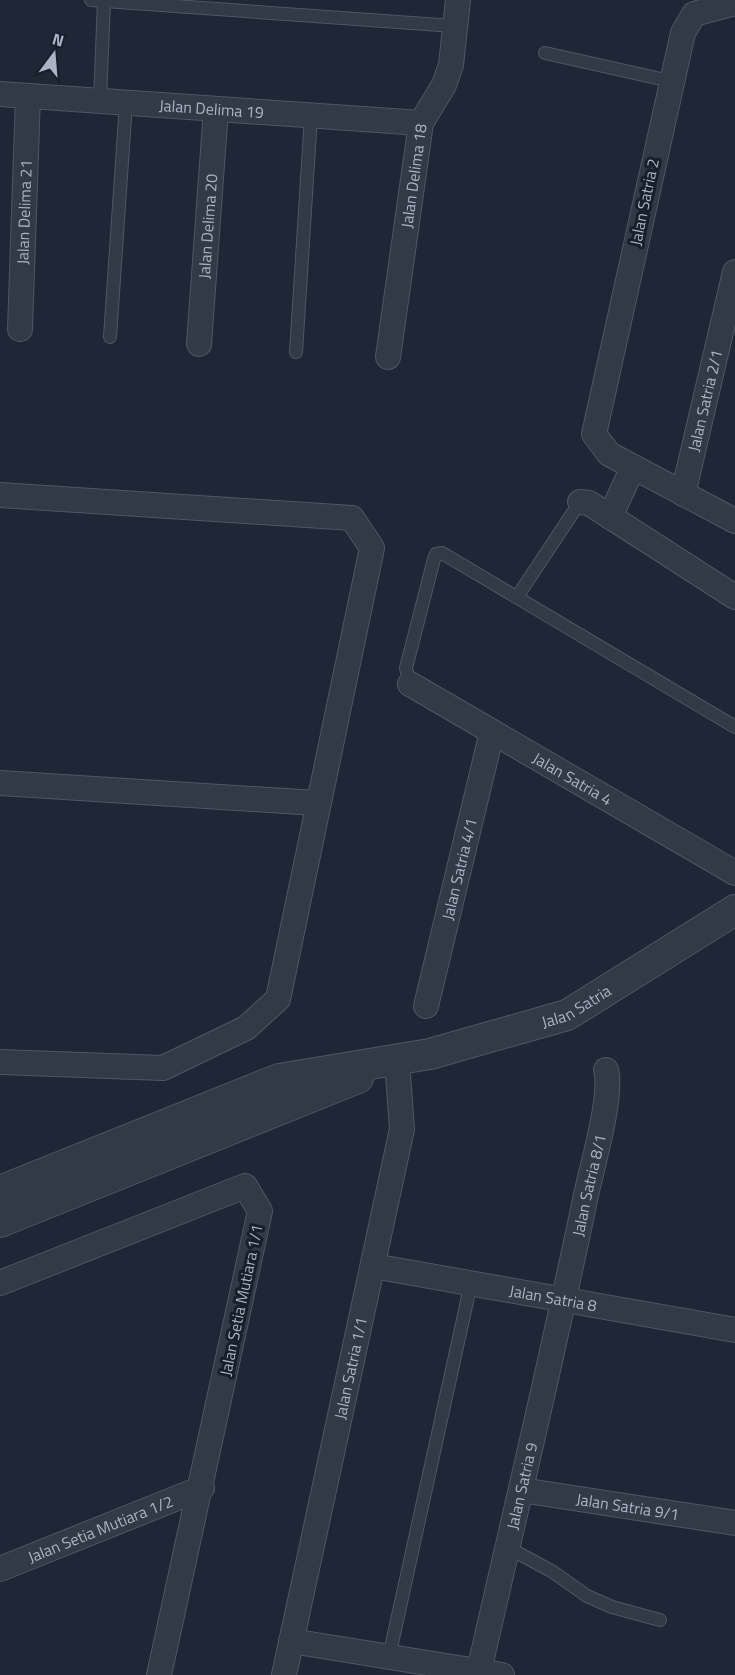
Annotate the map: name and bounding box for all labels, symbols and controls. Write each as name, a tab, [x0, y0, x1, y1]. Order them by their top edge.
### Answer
north arrow	[24, 24, 84, 84]
text: N	[49, 27, 67, 53]
street label: Jalan Delima 19	[158, 93, 265, 124]
street label: Jalan Delima 18	[394, 122, 433, 229]
street label: Jalan Satria 2	[623, 156, 665, 248]
street label: Jalan Delima 21	[10, 159, 38, 265]
street label: Jalan Delima 20	[192, 173, 223, 280]
street label: Jalan Satria 2/1	[681, 347, 728, 454]
street label: Jalan Satria 4	[528, 746, 617, 811]
street label: Jalan Satria 4/1	[435, 816, 483, 922]
street label: Jalan Satria	[539, 978, 616, 1034]
street label: Jalan Satria 8/1	[566, 1132, 612, 1239]
street label: Jalan Setia Mutiara 1/1	[213, 1222, 269, 1378]
street label: Jalan Satria 8	[508, 1278, 599, 1317]
street label: Jalan Satria 1/1	[328, 1315, 373, 1421]
street label: Jalan Satria 9	[500, 1440, 543, 1532]
street label: Jalan Satria 9/1	[575, 1487, 681, 1526]
street label: Jalan Setia Mutiara 1/2	[24, 1489, 177, 1569]

